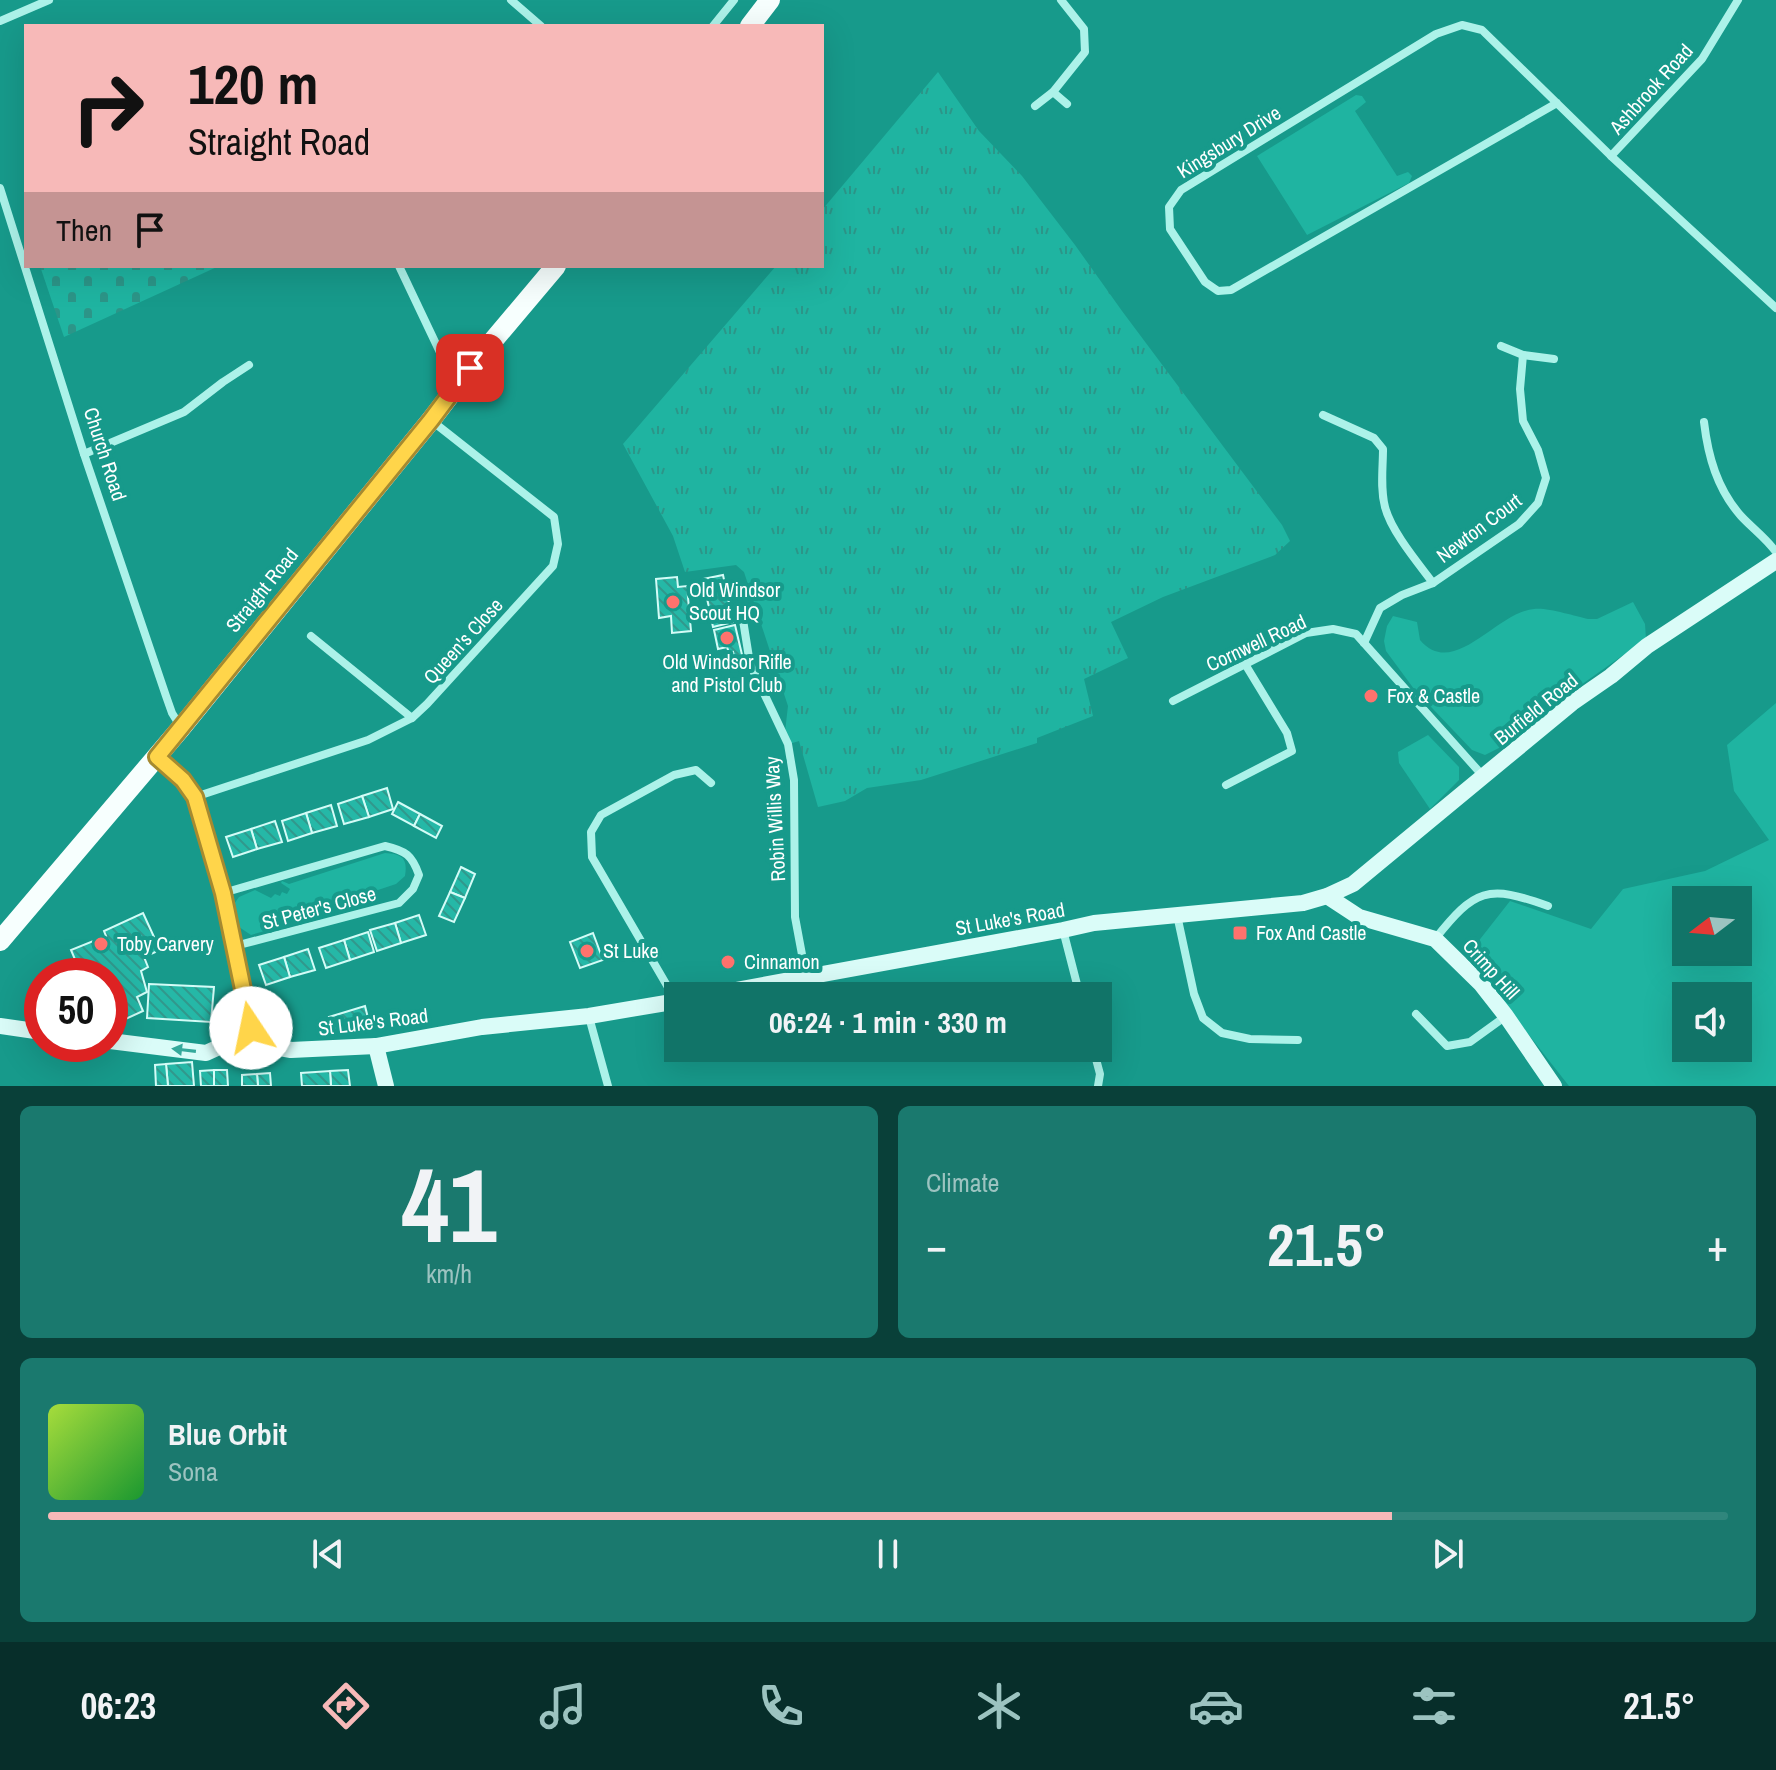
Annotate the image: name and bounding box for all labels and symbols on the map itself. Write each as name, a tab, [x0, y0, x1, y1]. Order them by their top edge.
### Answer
street label: Ashbrook Road	[1602, 38, 1698, 140]
street label: Kingsbury Drive	[1172, 99, 1286, 184]
pin	[436, 334, 504, 402]
street label: Church Road	[78, 404, 133, 504]
street label: Newton Court	[1431, 486, 1527, 569]
street label: Straight Road	[219, 542, 304, 638]
place label: Old Windsor Scout HQ	[689, 576, 781, 626]
street label: Queen's Close	[417, 592, 508, 689]
marker: Old Windsor Scout HQ	[664, 593, 682, 611]
street label: Cornwell Road	[1201, 608, 1310, 678]
marker: Old Windsor Rifle and Pistol Club	[718, 629, 736, 647]
place label: Old Windsor Rifle and Pistol Club	[662, 648, 792, 698]
street label: Burfield Road	[1488, 667, 1583, 751]
place label: Fox & Castle	[1387, 682, 1480, 709]
marker: Fox & Castle	[1362, 687, 1380, 705]
street label: Robin Willis Way	[758, 755, 791, 882]
street label: St Peter's Close	[259, 879, 379, 936]
north arrow	[1672, 886, 1752, 966]
street label: St Luke's Road	[953, 896, 1067, 941]
place label: Fox And Castle	[1256, 919, 1366, 946]
marker: Fox And Castle	[1231, 924, 1249, 942]
place label: Toby Carvery	[117, 930, 214, 957]
street label: Crimp Hill	[1457, 933, 1526, 1005]
marker: Toby Carvery	[92, 935, 110, 953]
place label: St Luke	[603, 937, 659, 964]
marker: St Luke	[578, 942, 596, 960]
place label: Cinnamon	[744, 948, 820, 975]
marker: Cinnamon	[719, 953, 737, 971]
speed limit sign: 50	[24, 958, 128, 1062]
position arrow	[209, 986, 293, 1070]
street label: St Luke's Road	[316, 1001, 430, 1042]
one-way arrow	[171, 1043, 196, 1056]

